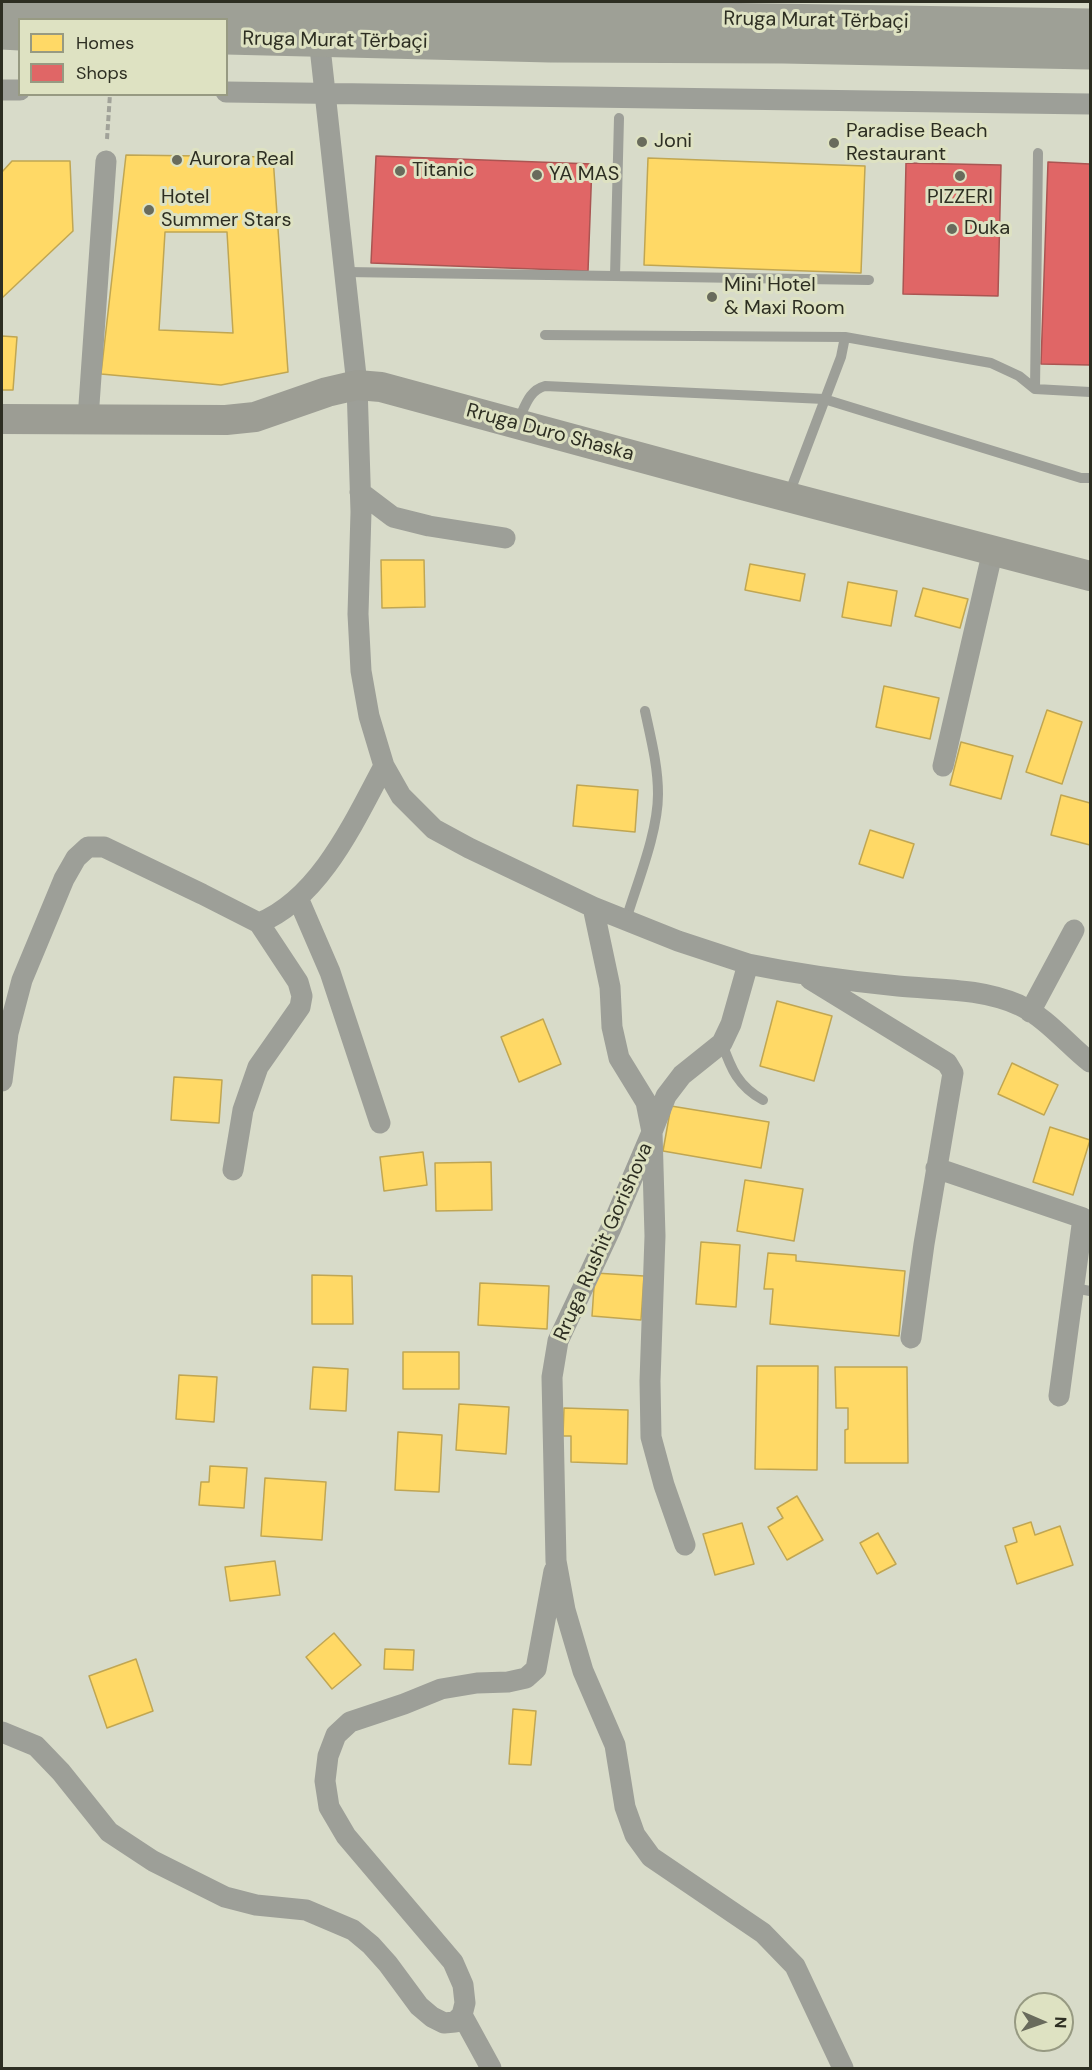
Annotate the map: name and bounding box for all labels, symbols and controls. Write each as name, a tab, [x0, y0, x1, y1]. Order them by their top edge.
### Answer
street label: Rruga Murat Tërbaçi	[723, 7, 909, 35]
legend	[18, 18, 228, 96]
street label: Rruga Murat Tërbaçi	[242, 27, 428, 55]
text: Homes	[76, 31, 134, 55]
text: Shops	[76, 61, 128, 85]
place label: Paradise Beach Restaurant	[846, 120, 988, 167]
place label: Joni	[654, 130, 692, 154]
marker: Joni	[635, 135, 649, 149]
marker: Paradise Beach Restaurant	[827, 136, 841, 150]
place label: Aurora Real	[189, 148, 294, 172]
marker: Aurora Real	[170, 153, 184, 167]
place label: Titanic	[412, 159, 474, 183]
place label: YA MAS	[549, 163, 619, 187]
marker: Titanic	[393, 164, 407, 178]
marker: YA MAS	[530, 168, 544, 182]
marker: PIZZERI	[953, 169, 967, 183]
place label: Hotel Summer Stars	[161, 186, 292, 233]
place label: PIZZERI	[927, 186, 993, 210]
marker: Hotel Summer Stars	[142, 203, 156, 217]
place label: Duka	[964, 217, 1010, 241]
marker: Duka	[945, 222, 959, 236]
place label: Mini Hotel & Maxi Room	[724, 274, 845, 321]
marker: Mini Hotel & Maxi Room	[705, 290, 719, 304]
street label: Rruga Duro Shaska	[464, 399, 636, 467]
street label: Rruga Rushit Gorishova	[550, 1139, 658, 1345]
north arrow	[1014, 1992, 1074, 2052]
text: N	[1050, 2016, 1071, 2029]

